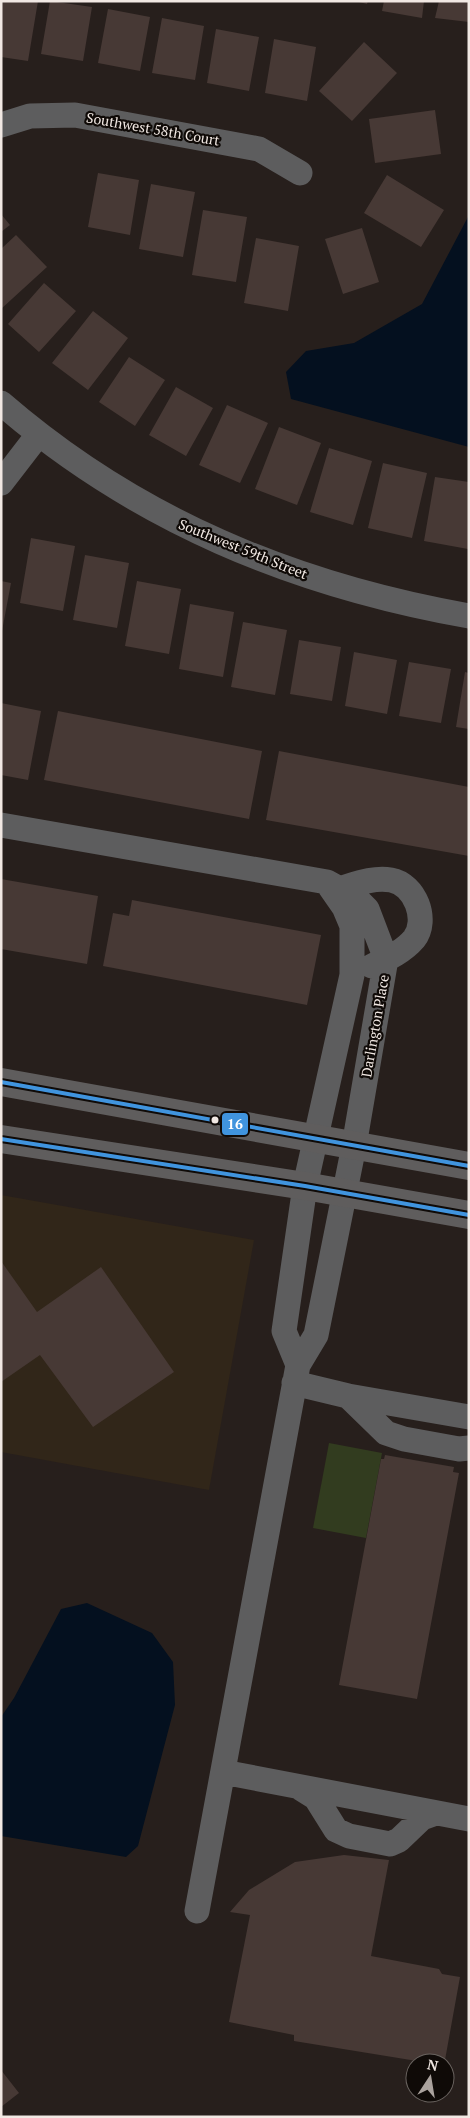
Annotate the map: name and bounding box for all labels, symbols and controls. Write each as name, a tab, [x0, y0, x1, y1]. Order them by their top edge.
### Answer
street label: Southwest 58th Court	[85, 107, 222, 150]
street label: Southwest 59th Street	[176, 514, 311, 583]
street label: Darlington Place	[356, 973, 393, 1079]
line badge: 16	[221, 1112, 249, 1136]
text: 16	[227, 1114, 243, 1133]
unlabelled marker	[210, 1115, 220, 1125]
north arrow	[405, 2053, 455, 2103]
text: N	[426, 2054, 440, 2075]

